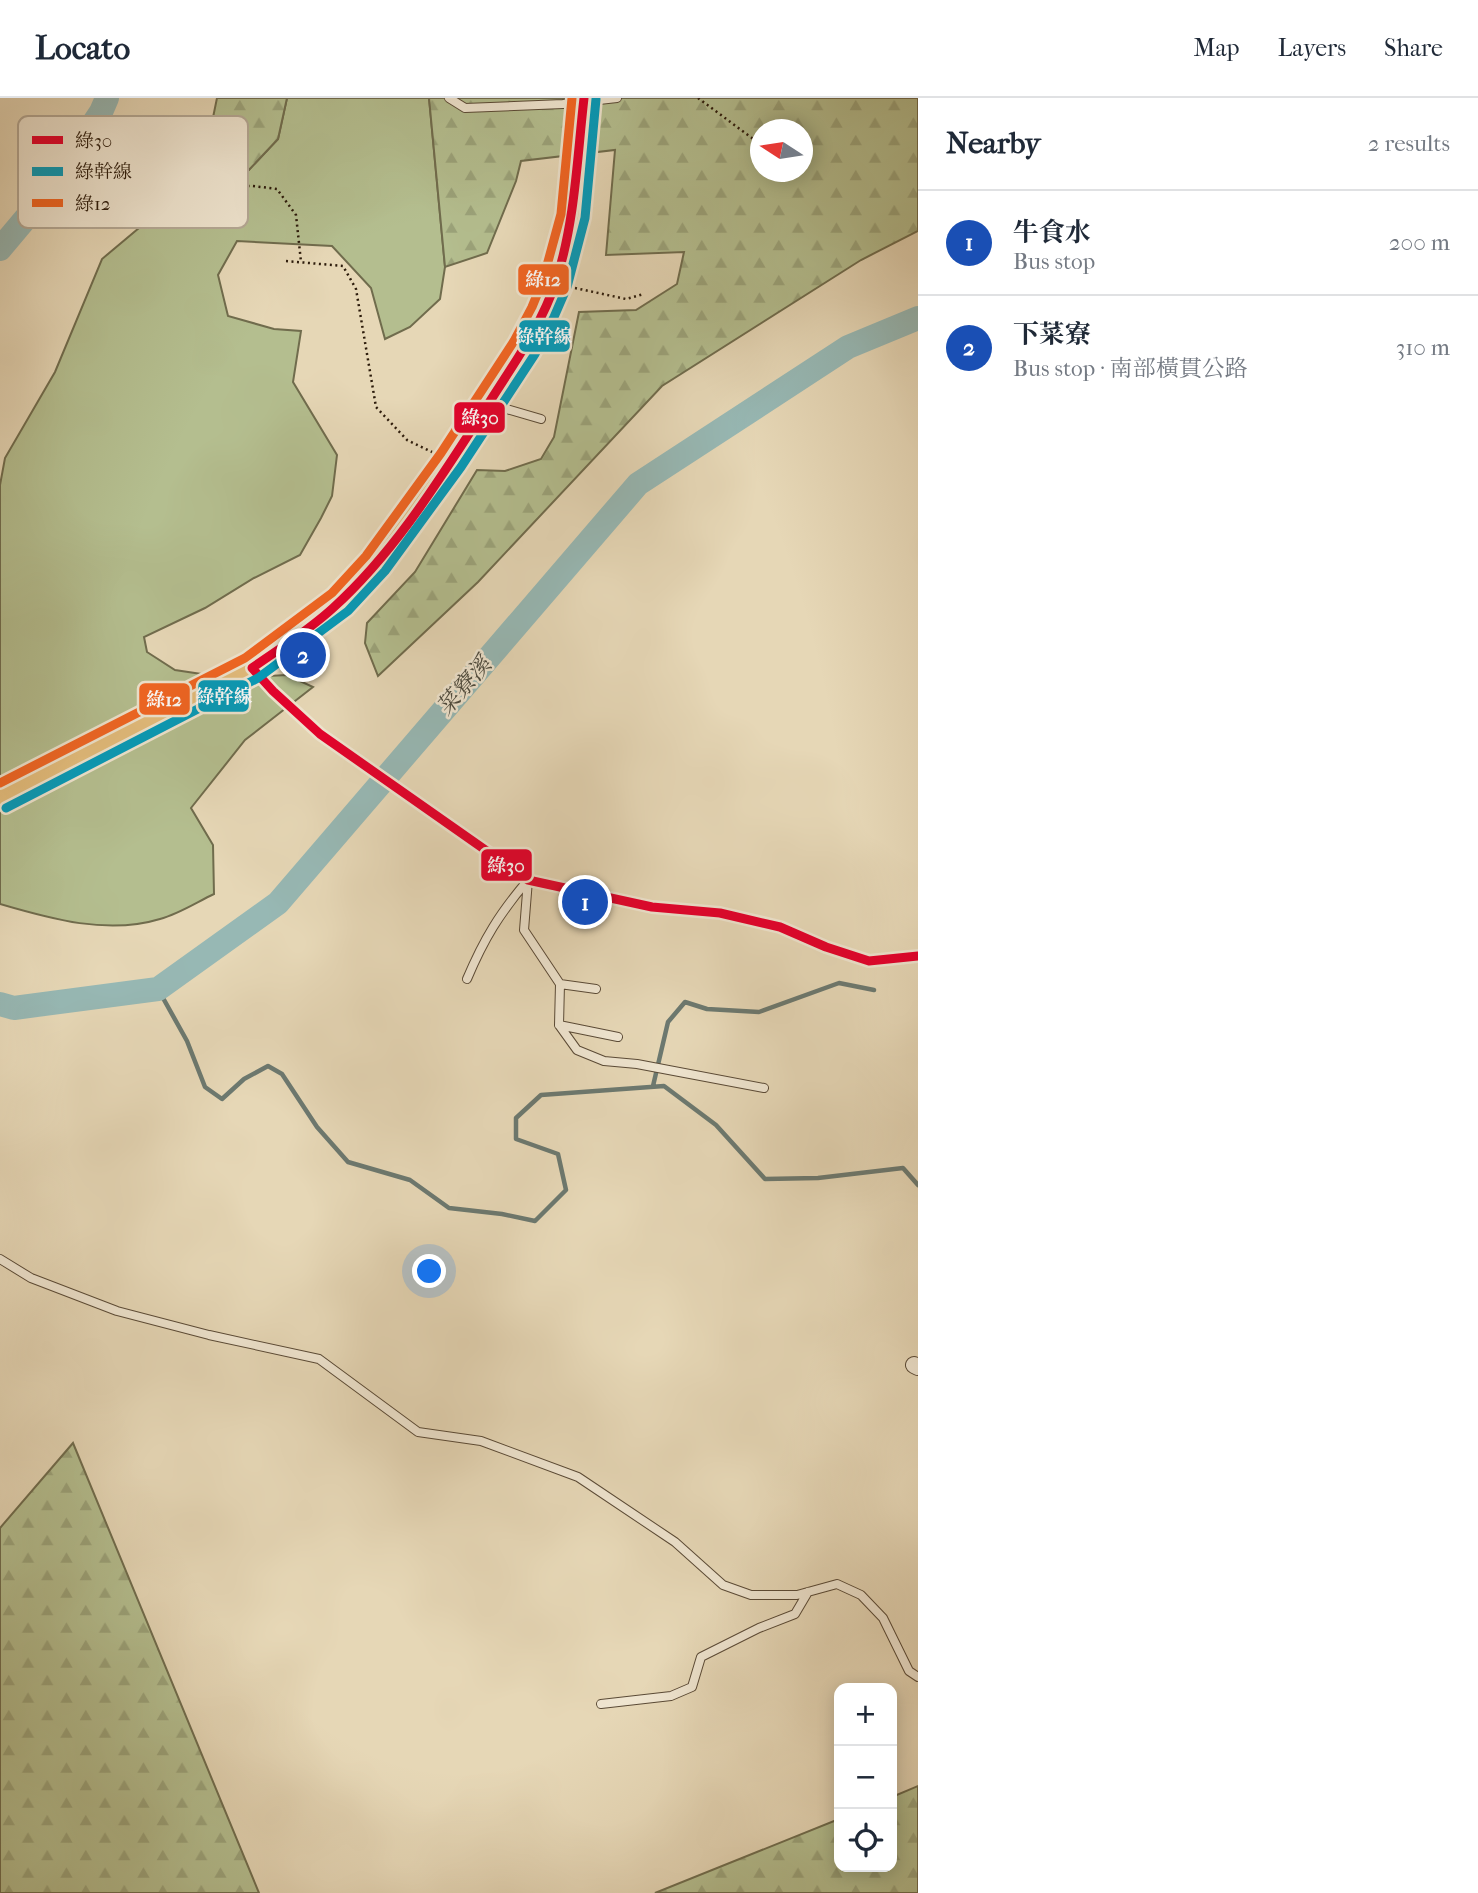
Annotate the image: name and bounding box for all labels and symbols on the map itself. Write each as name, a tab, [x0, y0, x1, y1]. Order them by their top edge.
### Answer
legend	[18, 116, 248, 228]
north arrow	[750, 119, 813, 182]
text: 綠30	[75, 130, 112, 152]
text: 綠幹線	[75, 161, 132, 183]
text: 綠12	[75, 193, 111, 215]
line badge: 綠12	[517, 263, 570, 296]
text: 綠12	[525, 269, 561, 291]
line badge: 綠幹線	[518, 319, 571, 353]
text: 綠幹線	[515, 326, 573, 348]
line badge: 綠30	[453, 401, 506, 434]
text: 綠30	[461, 407, 499, 429]
pin: 2	[280, 629, 326, 681]
water label: 菜竂溪	[431, 649, 499, 721]
line badge: 綠幹線	[197, 679, 250, 713]
line badge: 綠12	[138, 682, 191, 716]
text: 綠幹線	[195, 686, 253, 708]
text: 綠12	[146, 689, 182, 711]
line badge: 綠30	[480, 848, 533, 882]
text: 綠30	[487, 855, 525, 877]
pin: 1	[562, 876, 608, 928]
your location	[412, 1254, 446, 1288]

